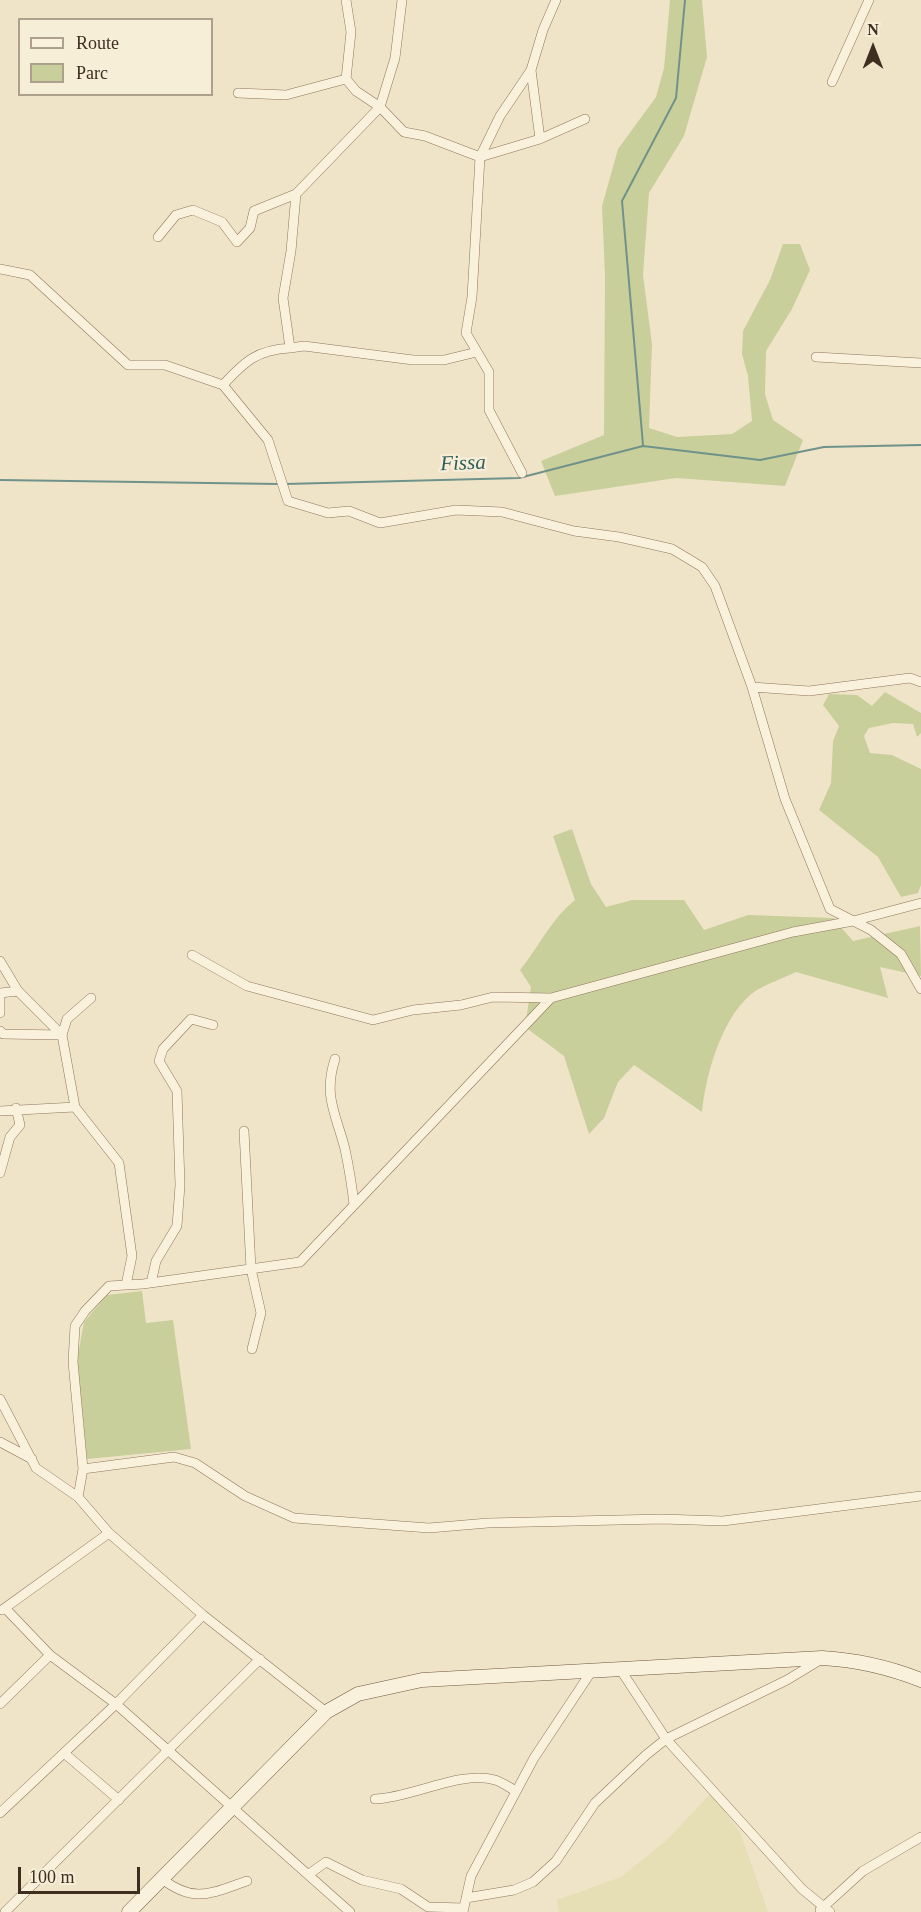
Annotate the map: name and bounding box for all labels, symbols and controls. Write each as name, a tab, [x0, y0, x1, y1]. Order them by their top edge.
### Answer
legend	[18, 18, 213, 96]
north arrow	[843, 18, 903, 78]
text: N	[867, 21, 879, 38]
text: Route	[76, 33, 119, 53]
text: Parc	[76, 63, 108, 83]
water label: Fissa	[440, 451, 486, 477]
scale bar	[21, 1855, 142, 1893]
text: 100 m	[29, 1867, 75, 1887]

